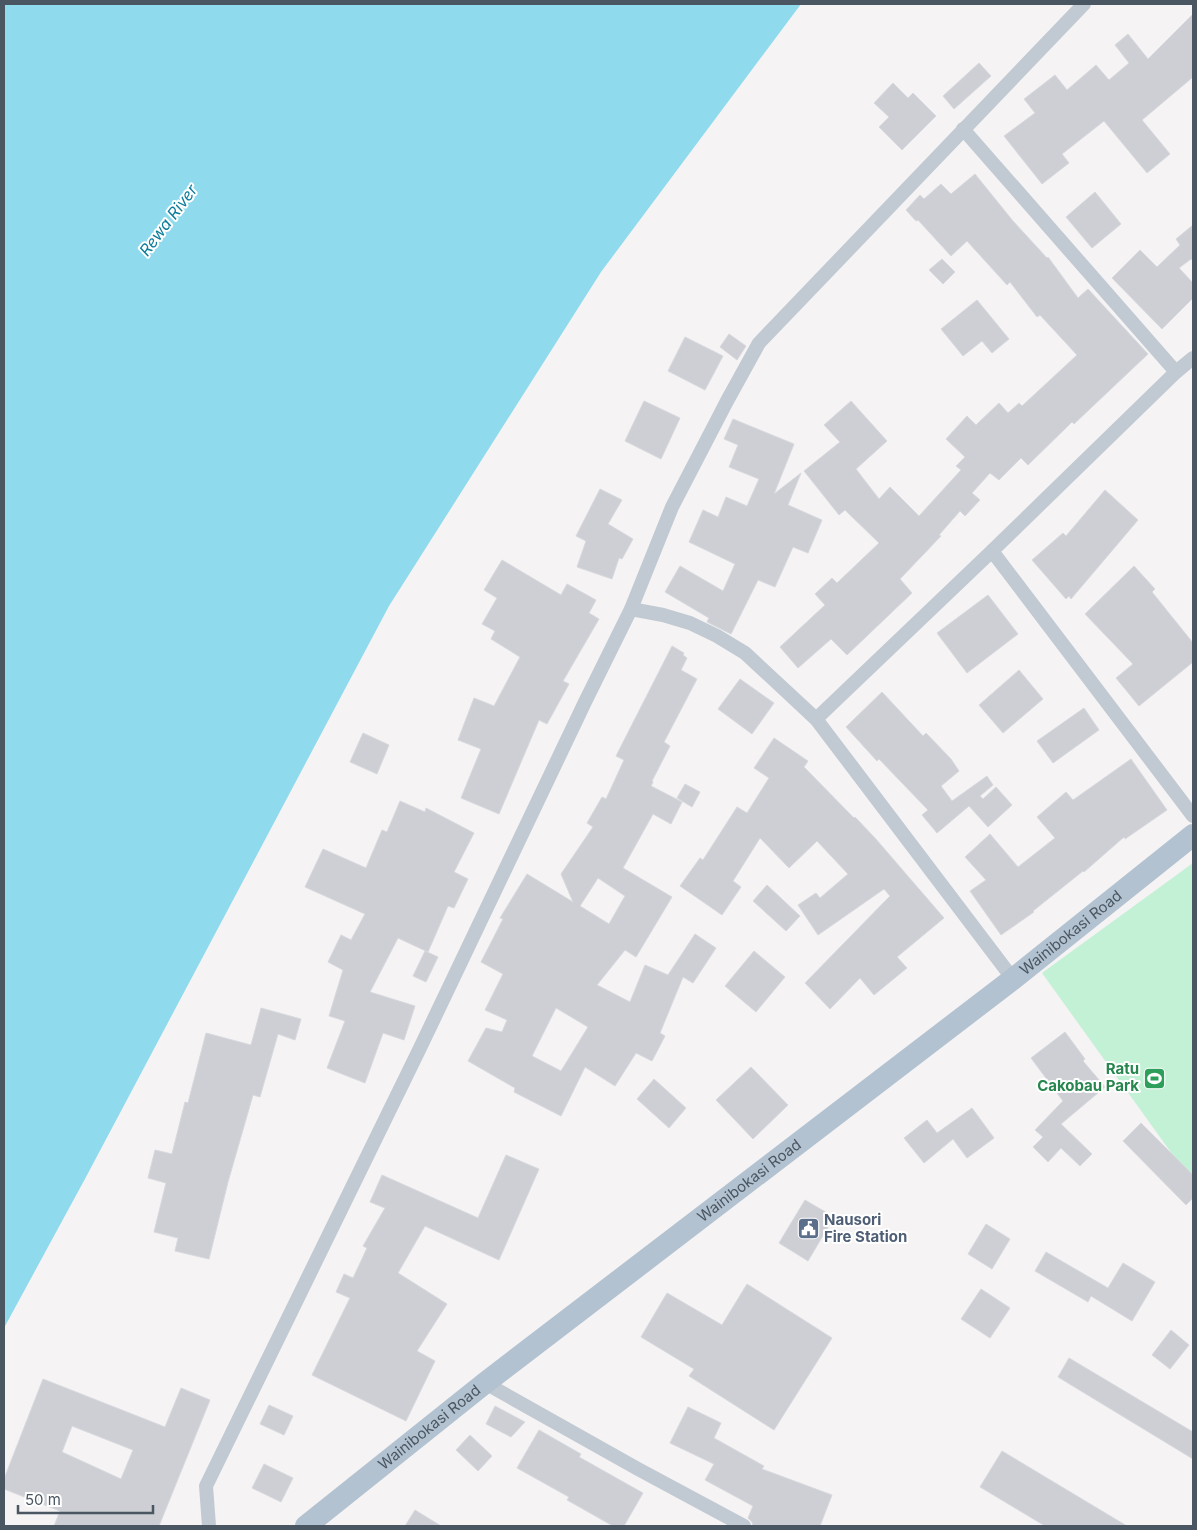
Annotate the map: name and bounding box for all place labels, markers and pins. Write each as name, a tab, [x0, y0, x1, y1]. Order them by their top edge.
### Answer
place label: Ratu Cakobau Park	[1037, 1059, 1139, 1095]
sports icon: Ratu Cakobau Park	[1143, 1066, 1167, 1090]
place label: Nausori Fire Station	[824, 1210, 907, 1246]
public building icon: Nausori Fire Station	[796, 1217, 820, 1241]

